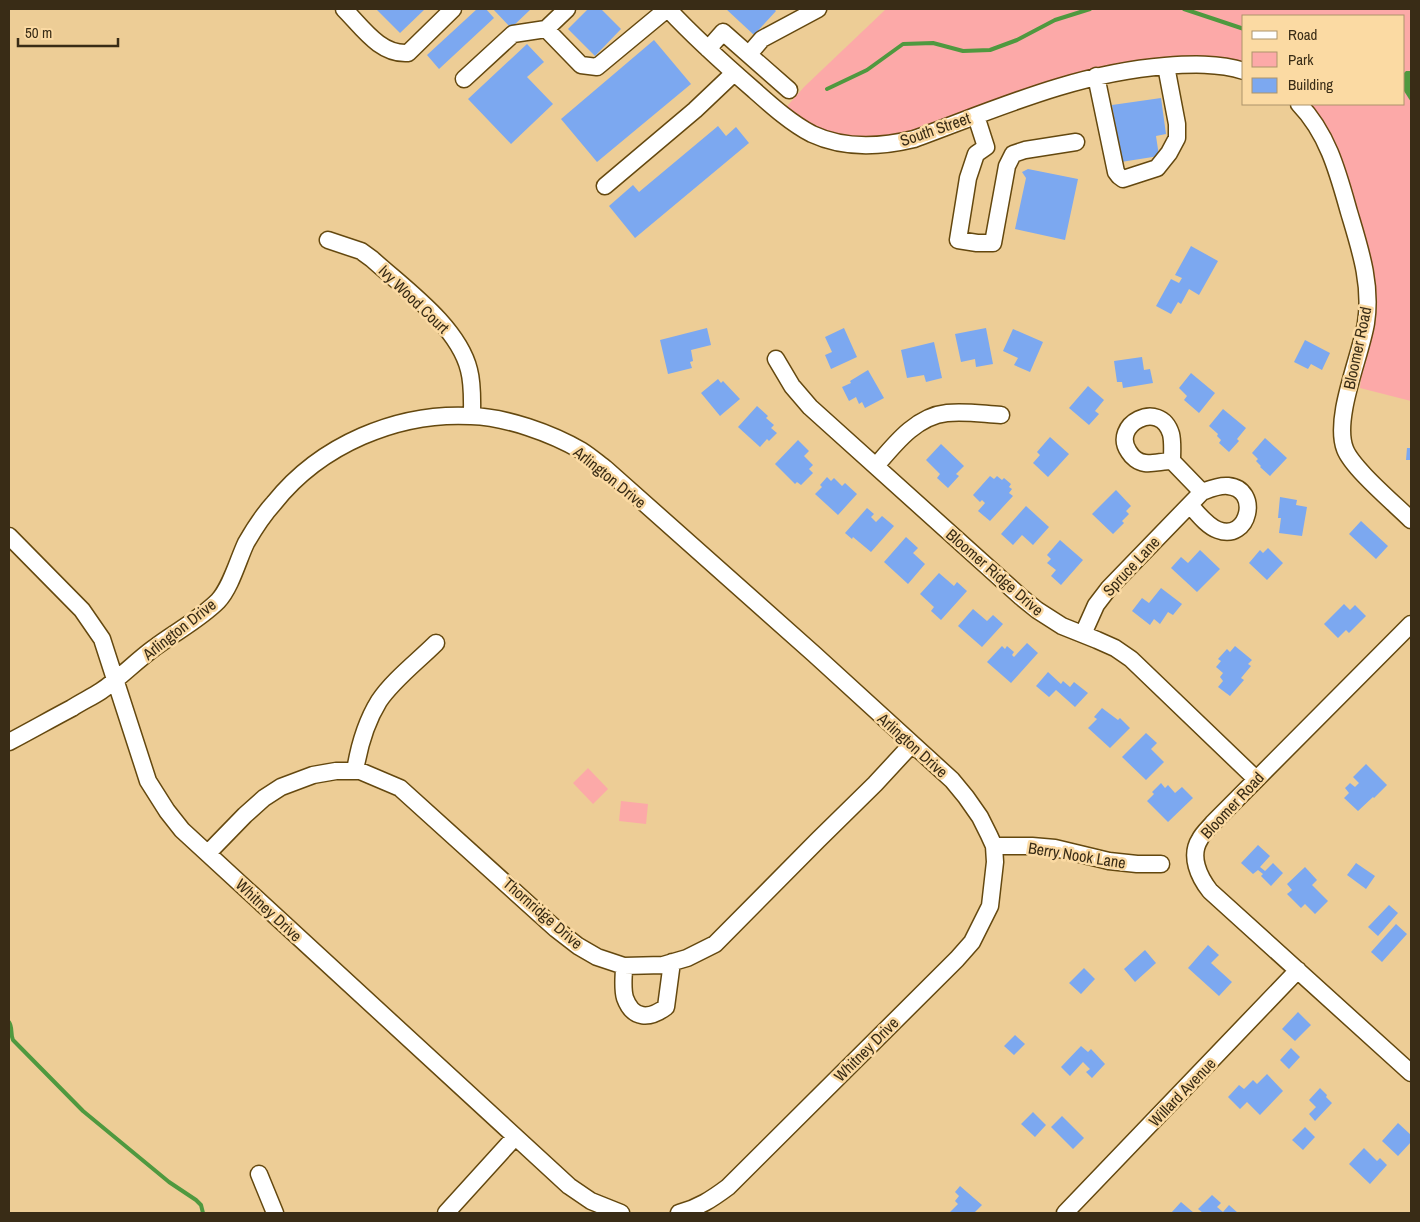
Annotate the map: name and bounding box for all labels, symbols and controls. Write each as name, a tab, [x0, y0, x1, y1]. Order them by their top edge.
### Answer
scale bar	[18, 15, 118, 47]
legend	[1242, 15, 1405, 105]
text: 50 m	[25, 22, 52, 43]
text: Road	[1288, 24, 1317, 45]
text: Park	[1288, 49, 1314, 70]
text: Building	[1288, 74, 1333, 95]
street label: South Street	[897, 107, 973, 151]
street label: Ivy Wood Court	[374, 260, 454, 338]
street label: Bloomer Road	[1338, 305, 1376, 391]
street label: Arlington Drive	[568, 440, 651, 513]
street label: Bloomer Ridge Drive	[942, 524, 1048, 620]
street label: Spruce Lane	[1098, 531, 1164, 601]
street label: Arlington Drive	[137, 593, 220, 665]
street label: Arlington Drive	[872, 707, 953, 782]
street label: Bloomer Road	[1195, 767, 1269, 843]
street label: Berry Nook Lane	[1027, 836, 1127, 874]
street label: Thornridge Drive	[498, 872, 588, 954]
street label: Whitney Drive	[231, 874, 307, 946]
street label: Whitney Drive	[829, 1012, 903, 1086]
street label: Willard Avenue	[1144, 1053, 1220, 1131]

